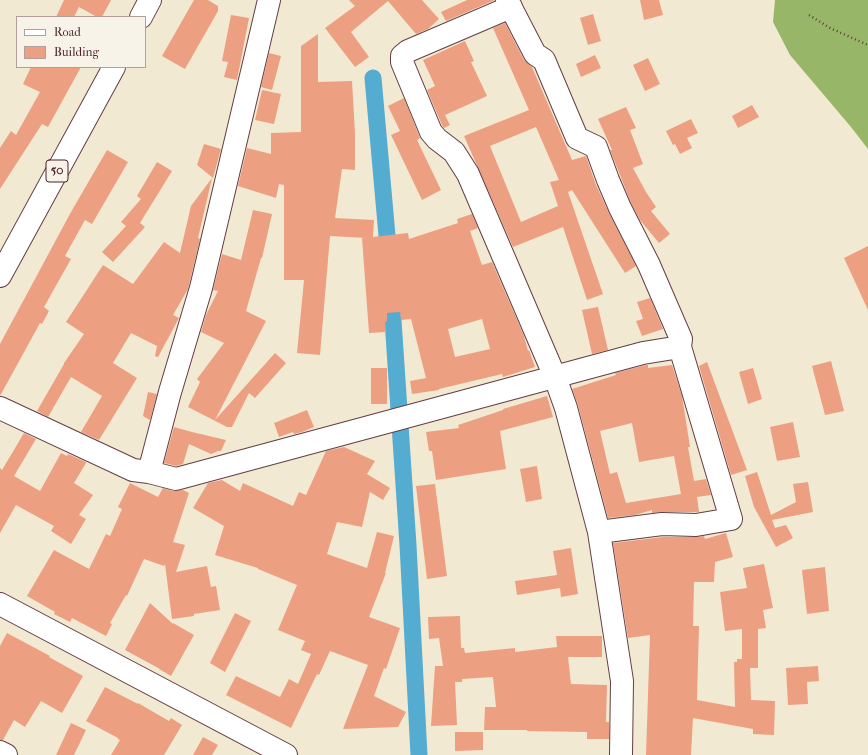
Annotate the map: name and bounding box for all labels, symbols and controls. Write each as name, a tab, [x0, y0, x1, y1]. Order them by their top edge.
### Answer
legend	[16, 16, 146, 68]
text: Road	[54, 25, 81, 39]
text: Building	[54, 45, 99, 59]
road number: 50	[46, 160, 68, 182]

